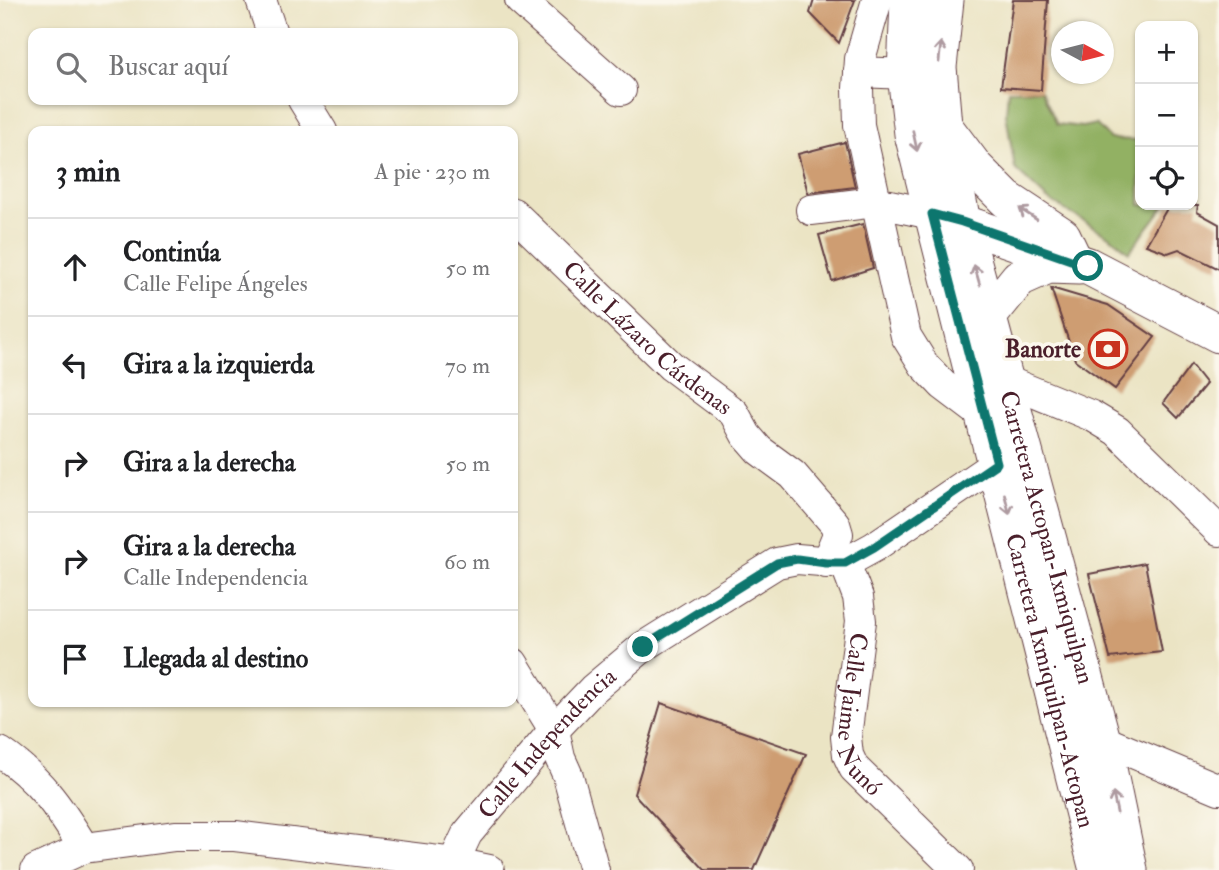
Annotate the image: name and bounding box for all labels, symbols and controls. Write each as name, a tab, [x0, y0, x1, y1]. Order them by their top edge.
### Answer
north arrow	[1051, 21, 1114, 84]
map controls	[1135, 21, 1198, 210]
button: +	[1135, 21, 1198, 84]
search box	[28, 28, 518, 105]
one-way arrow	[933, 41, 946, 64]
icon: search	[52, 48, 90, 86]
text: Buscar aquí	[108, 51, 228, 83]
button: −	[1135, 84, 1198, 147]
one-way arrow	[908, 129, 922, 152]
button: locate	[1135, 147, 1198, 210]
text: 3 min	[56, 153, 121, 190]
text: A pie · 230 m	[374, 157, 490, 186]
one-way arrow	[1019, 207, 1038, 221]
text: Continúa	[123, 237, 221, 269]
icon: ahead	[56, 248, 94, 286]
route start	[1072, 250, 1103, 281]
text: 50 m	[446, 253, 490, 282]
street label: Calle Lázaro Cárdenas	[556, 254, 739, 422]
one-way arrow	[970, 264, 983, 286]
text: Calle Felipe Ángeles	[123, 269, 308, 298]
bank icon: Banorte	[1087, 328, 1129, 370]
place label: Banorte	[1005, 334, 1081, 365]
icon: left	[56, 346, 94, 384]
text: Gira a la izquierda	[123, 349, 314, 381]
text: 70 m	[445, 351, 490, 380]
street label: Carretera Actopan-Ixmiquilpan	[993, 387, 1102, 687]
icon: right	[56, 444, 94, 482]
text: Gira a la derecha	[123, 447, 296, 479]
text: 50 m	[446, 449, 490, 478]
one-way arrow	[1001, 492, 1014, 515]
street label: Carretera Ixmiquilpan-Actopan	[998, 530, 1102, 831]
text: Gira a la derecha	[123, 531, 296, 563]
icon: right	[56, 542, 94, 580]
text: 60 m	[444, 547, 490, 576]
text: Calle Independencia	[123, 563, 308, 592]
route end	[627, 631, 658, 662]
street label: Calle Jaime Nunó	[830, 631, 889, 803]
icon: arrive	[56, 640, 94, 678]
text: Llegada al destino	[123, 643, 308, 675]
street label: Calle Independencia	[471, 660, 623, 825]
one-way arrow	[1107, 792, 1121, 815]

